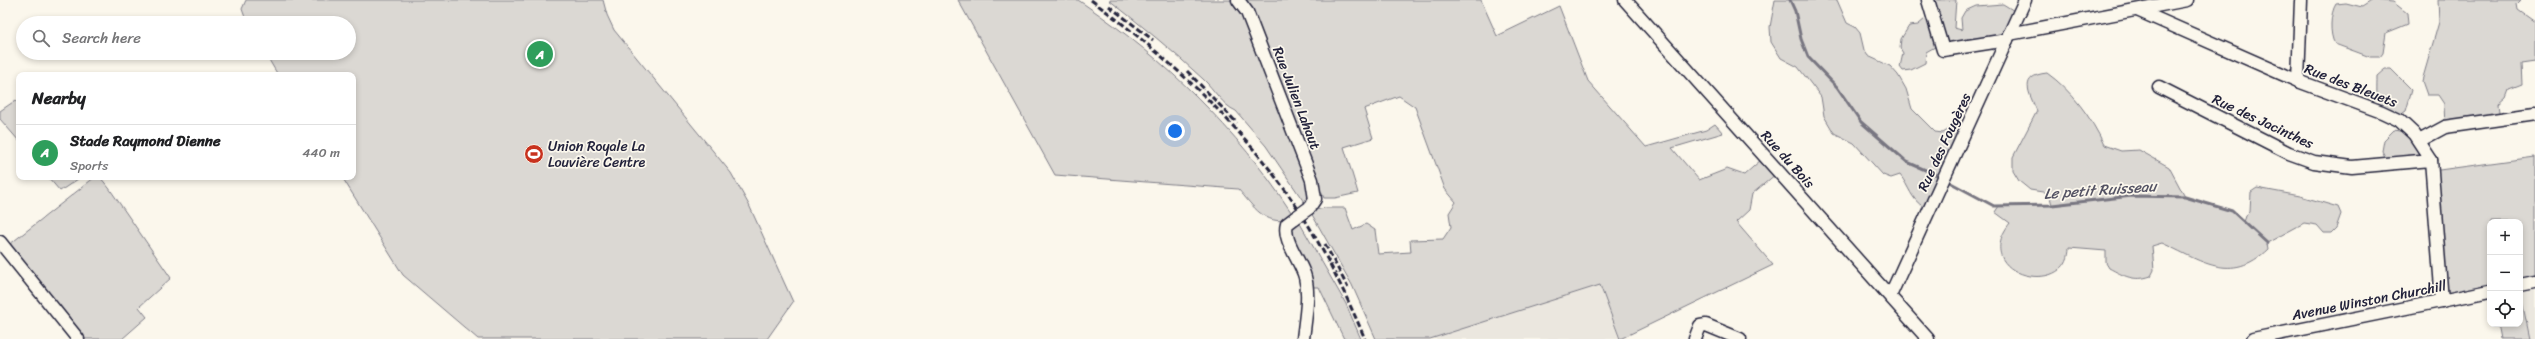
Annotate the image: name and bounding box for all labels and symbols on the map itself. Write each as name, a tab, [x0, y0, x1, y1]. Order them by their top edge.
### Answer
pin: A	[527, 39, 553, 69]
street label: Rue Julien Lahaut	[1265, 43, 1328, 153]
street label: Rue des Bleuets	[2301, 56, 2402, 115]
street label: Rue des Jacinthes	[2208, 87, 2318, 156]
street label: Rue des Fougères	[1911, 88, 1979, 196]
your location	[1165, 121, 1185, 141]
street label: Rue du Bois	[1754, 124, 1821, 195]
place label: Union Royale La Louvière Centre	[548, 134, 646, 175]
sports icon: Union Royale La Louvière Centre	[523, 143, 545, 165]
water label: Le petit Ruisseau	[2043, 173, 2159, 207]
street label: Avenue Winston Churchill	[2289, 273, 2450, 328]

